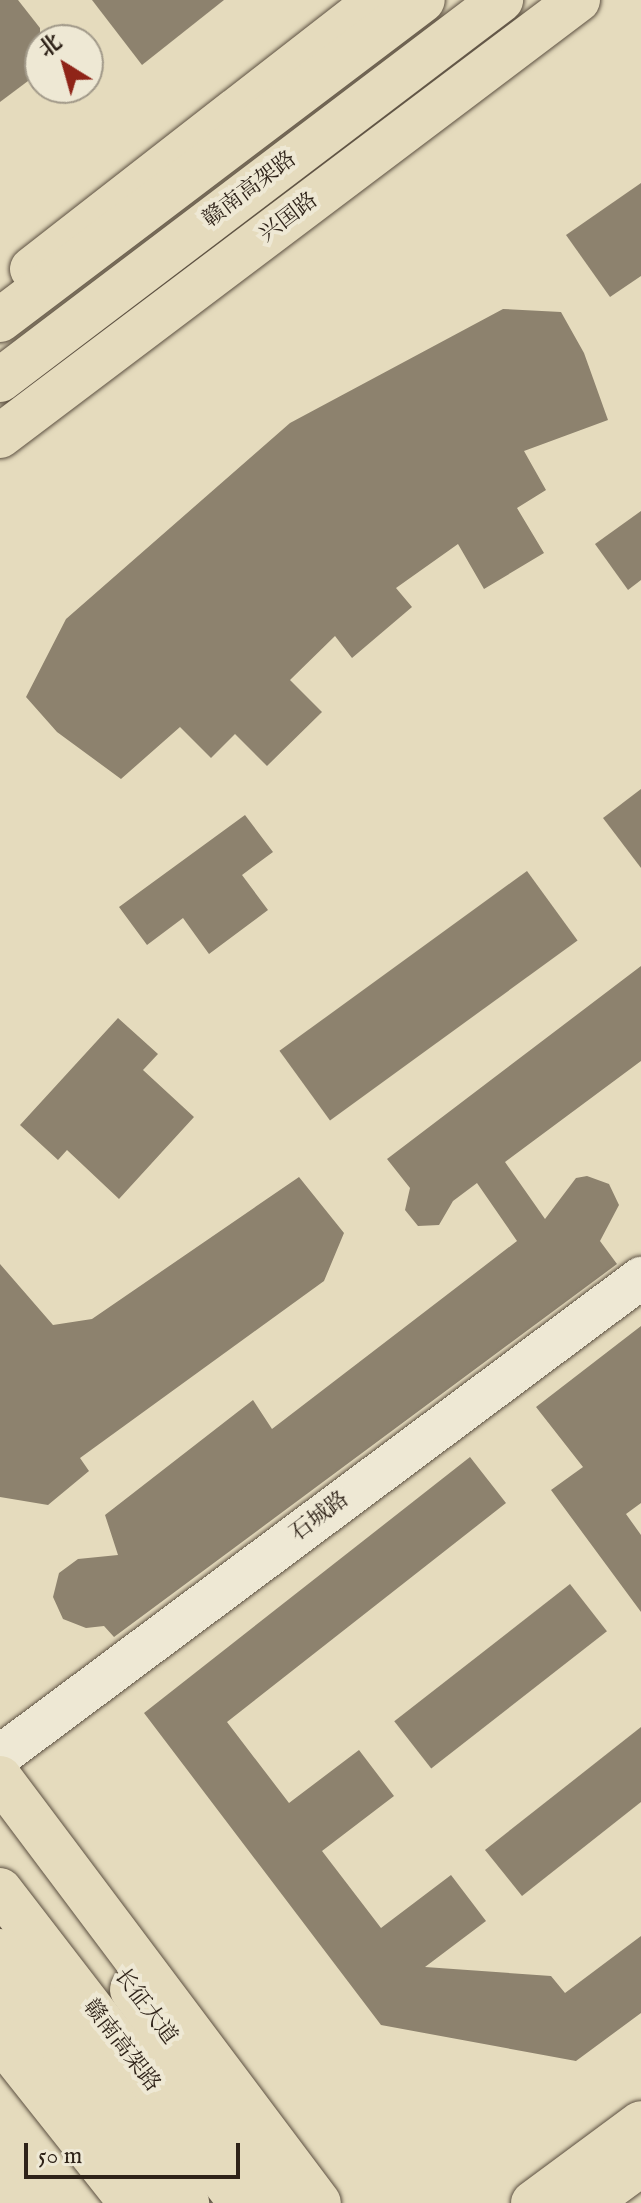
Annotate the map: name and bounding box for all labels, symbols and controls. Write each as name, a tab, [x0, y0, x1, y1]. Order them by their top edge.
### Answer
north arrow	[24, 24, 104, 104]
text: 北	[34, 29, 68, 64]
street label: 赣南高架路	[198, 146, 302, 234]
street label: 兴国路	[255, 188, 323, 248]
street label: 石城路	[286, 1487, 354, 1547]
street label: 长征大道	[108, 1964, 182, 2050]
street label: 赣南高架路	[77, 1995, 165, 2097]
scale bar	[28, 2127, 244, 2177]
text: 50 m	[38, 2141, 82, 2172]

